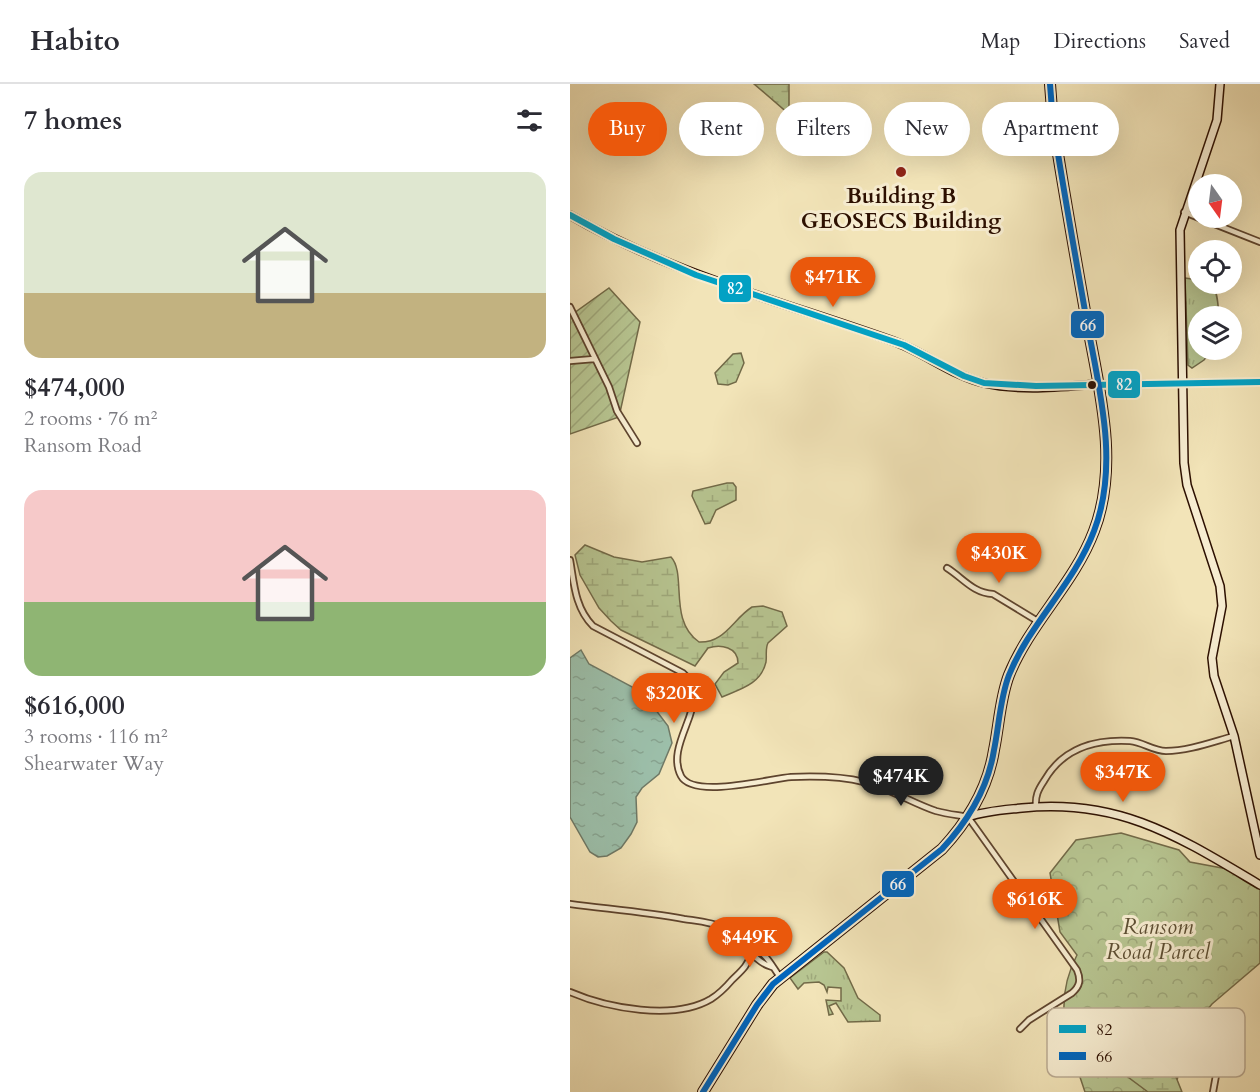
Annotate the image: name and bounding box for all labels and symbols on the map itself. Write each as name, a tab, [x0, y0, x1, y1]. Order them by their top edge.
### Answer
marker: Building B GEOSECS Building	[894, 165, 908, 179]
north arrow	[1188, 174, 1242, 228]
place label: Building B GEOSECS Building	[801, 181, 1002, 236]
pin: $471K	[791, 257, 875, 308]
line badge: 82	[718, 274, 752, 303]
text: 82	[727, 278, 743, 300]
line badge: 66	[1070, 310, 1105, 339]
text: 66	[1080, 315, 1096, 337]
line badge: 82	[1107, 370, 1141, 399]
text: 82	[1116, 374, 1132, 396]
unlabelled marker	[1086, 379, 1098, 391]
pin: $430K	[957, 533, 1041, 584]
pin: $320K	[632, 673, 716, 724]
pin: $347K	[1081, 752, 1165, 803]
pin: $474K	[859, 756, 943, 807]
line badge: 66	[881, 870, 915, 898]
text: 66	[890, 874, 906, 896]
pin: $616K	[993, 879, 1077, 930]
park label: Ransom Road Parcel	[1106, 912, 1211, 967]
pin: $449K	[708, 917, 792, 968]
legend	[1047, 1008, 1245, 1077]
text: 82	[1096, 1019, 1112, 1041]
text: 66	[1096, 1046, 1112, 1068]

